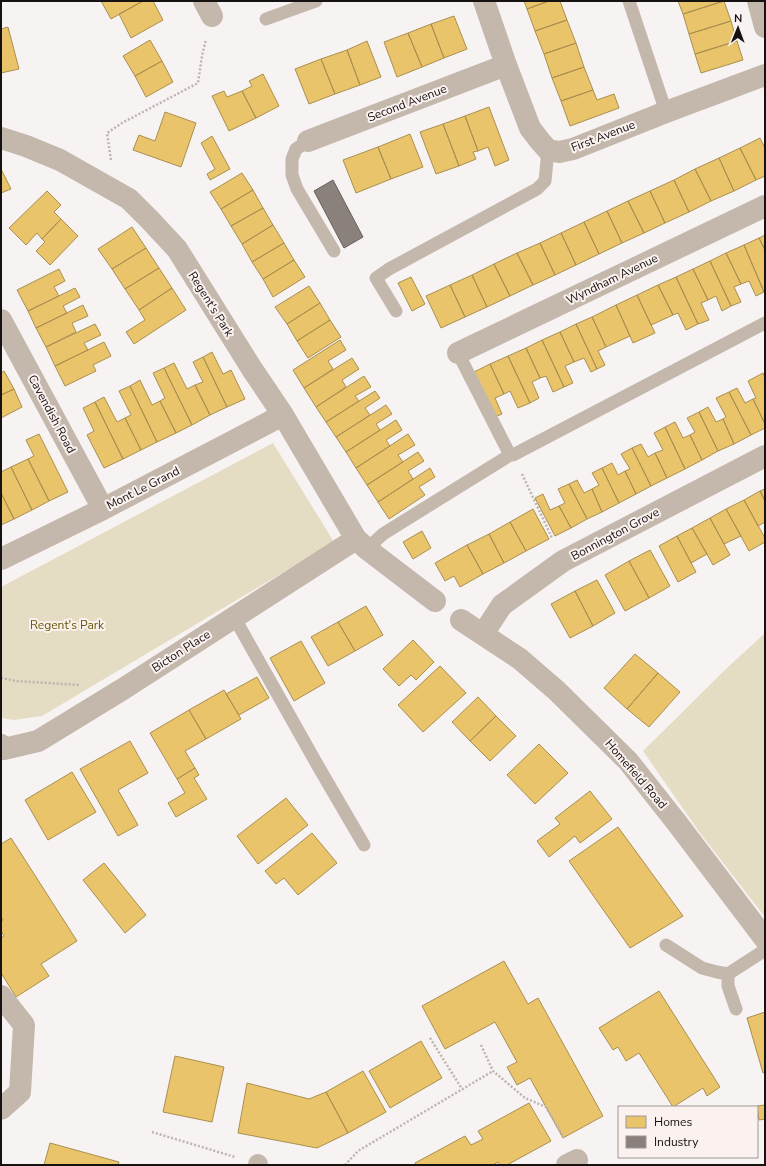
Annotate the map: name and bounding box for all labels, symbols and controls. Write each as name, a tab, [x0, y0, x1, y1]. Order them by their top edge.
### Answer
north arrow	[718, 8, 758, 48]
text: N	[734, 11, 742, 26]
street label: Second Avenue	[365, 81, 449, 125]
street label: First Avenue	[569, 116, 637, 156]
street label: Wyndham Avenue	[563, 250, 661, 308]
street label: Regent's Park	[185, 268, 238, 341]
street label: Cavendish Road	[25, 372, 79, 456]
street label: Mont Le Grand	[104, 463, 182, 513]
street label: Bonnington Grove	[568, 504, 662, 564]
park label: Regent's Park	[30, 617, 105, 633]
street label: Bicton Place	[149, 626, 213, 676]
street label: Homefield Road	[601, 736, 671, 812]
legend	[618, 1106, 758, 1158]
text: Homes	[654, 1114, 692, 1130]
text: Industry	[654, 1134, 699, 1150]

